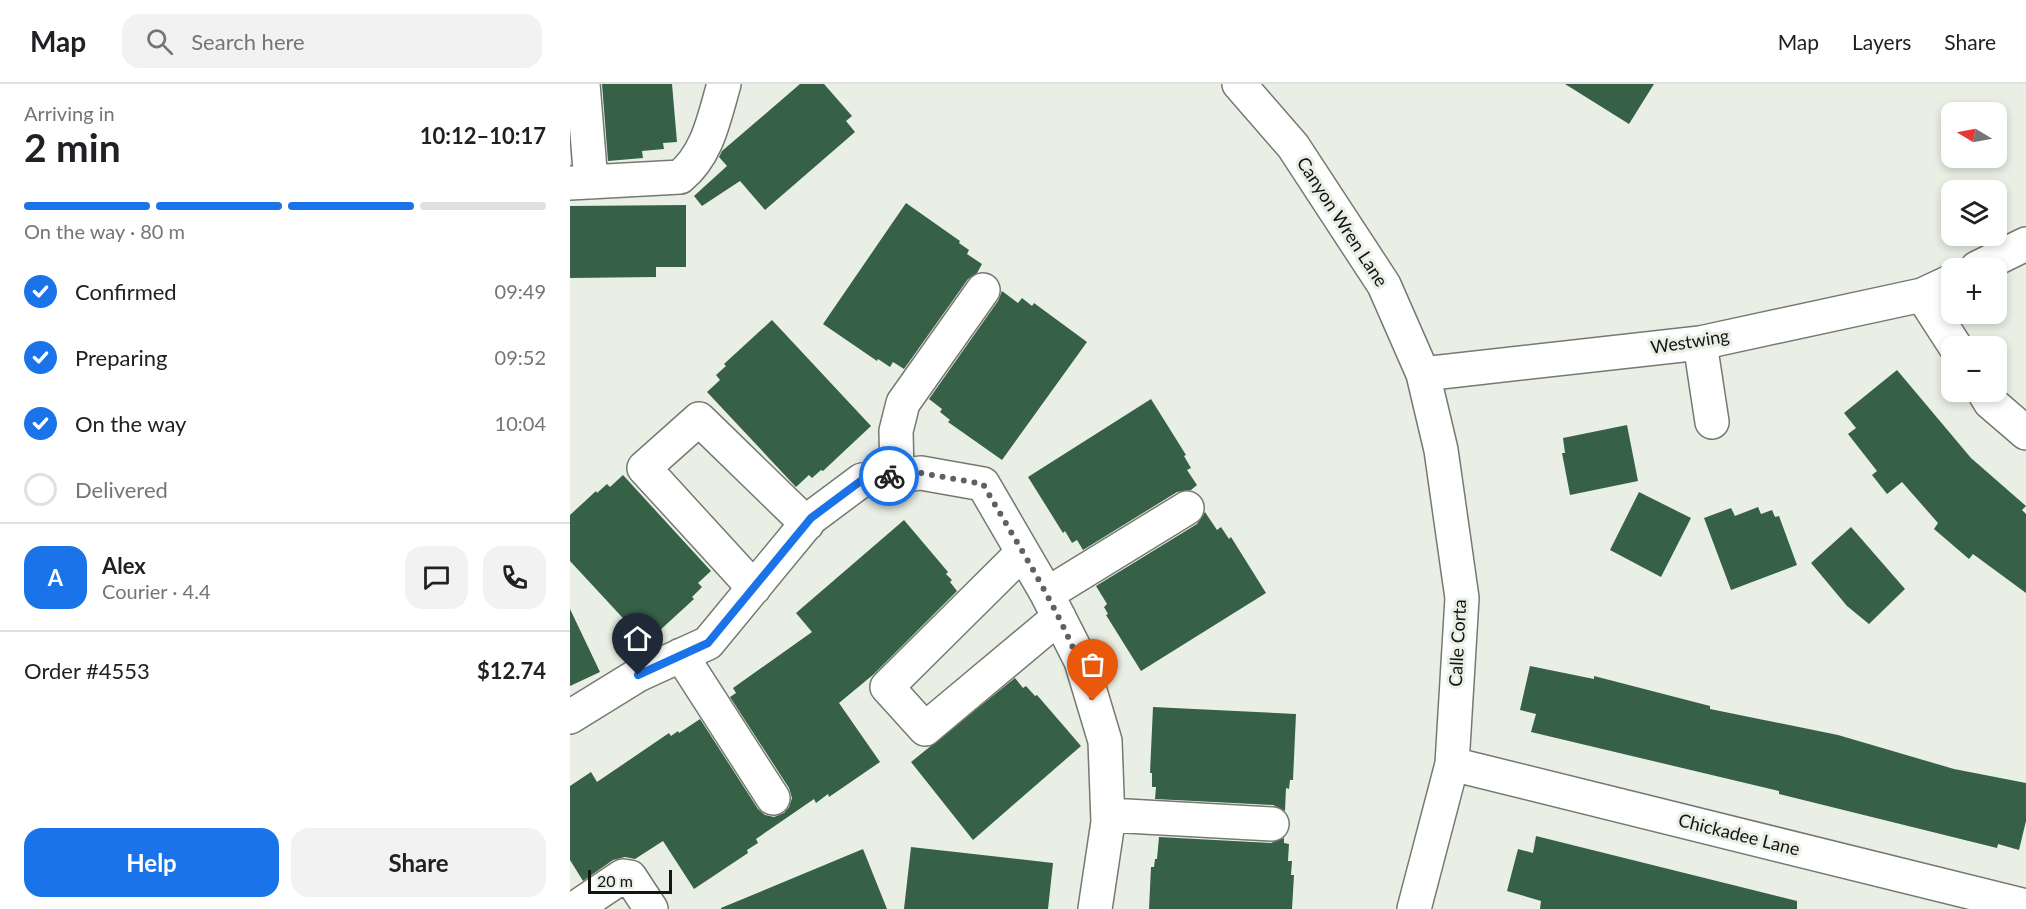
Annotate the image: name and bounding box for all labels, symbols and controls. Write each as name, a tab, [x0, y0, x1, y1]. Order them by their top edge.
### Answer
search box	[122, 14, 542, 68]
text: Map	[30, 24, 86, 58]
icon: search	[143, 25, 176, 58]
text: Search here	[191, 28, 305, 55]
text: Map	[1778, 29, 1819, 54]
text: Layers	[1852, 29, 1911, 54]
text: Share	[1944, 29, 1996, 54]
text: Arriving in	[24, 101, 115, 125]
north arrow	[1941, 102, 2007, 168]
map controls	[1941, 102, 2007, 402]
text: 10:12–10:17	[420, 122, 546, 149]
text: 2 min	[24, 124, 121, 170]
street label: Canyon Wren Lane	[1293, 152, 1393, 291]
button: layers	[1941, 180, 2007, 246]
text: On the way · 80 m	[24, 219, 185, 243]
button: +	[1941, 258, 2007, 324]
icon: check	[24, 275, 57, 308]
text: Confirmed	[75, 278, 177, 305]
text: 09:49	[495, 279, 546, 303]
street label: Westwing	[1649, 324, 1731, 358]
button: −	[1941, 336, 2007, 402]
icon: check	[24, 341, 57, 374]
text: Preparing	[75, 344, 167, 371]
text: 09:52	[495, 345, 546, 369]
icon: check	[24, 407, 57, 440]
text: On the way	[75, 410, 186, 437]
text: 10:04	[495, 411, 546, 435]
courier	[859, 446, 919, 506]
icon: bike	[873, 460, 906, 493]
text: Delivered	[75, 476, 168, 503]
button: chat	[405, 546, 468, 609]
button: phone	[483, 546, 546, 609]
text: Alex	[102, 552, 146, 579]
text: A	[48, 564, 63, 591]
text: Courier · 4.4	[102, 579, 211, 603]
street label: Calle Corta	[1444, 599, 1470, 687]
pin	[612, 613, 663, 675]
icon: home	[621, 622, 654, 655]
pin	[1067, 639, 1118, 701]
icon: bag	[1076, 648, 1109, 681]
text: Order #4553	[24, 657, 150, 684]
text: $12.74	[477, 657, 546, 684]
street label: Chickadee Lane	[1676, 808, 1802, 860]
button: Help	[24, 828, 279, 897]
button: Share	[291, 828, 546, 897]
scale bar	[588, 867, 672, 894]
text: 20 m	[597, 871, 633, 890]

